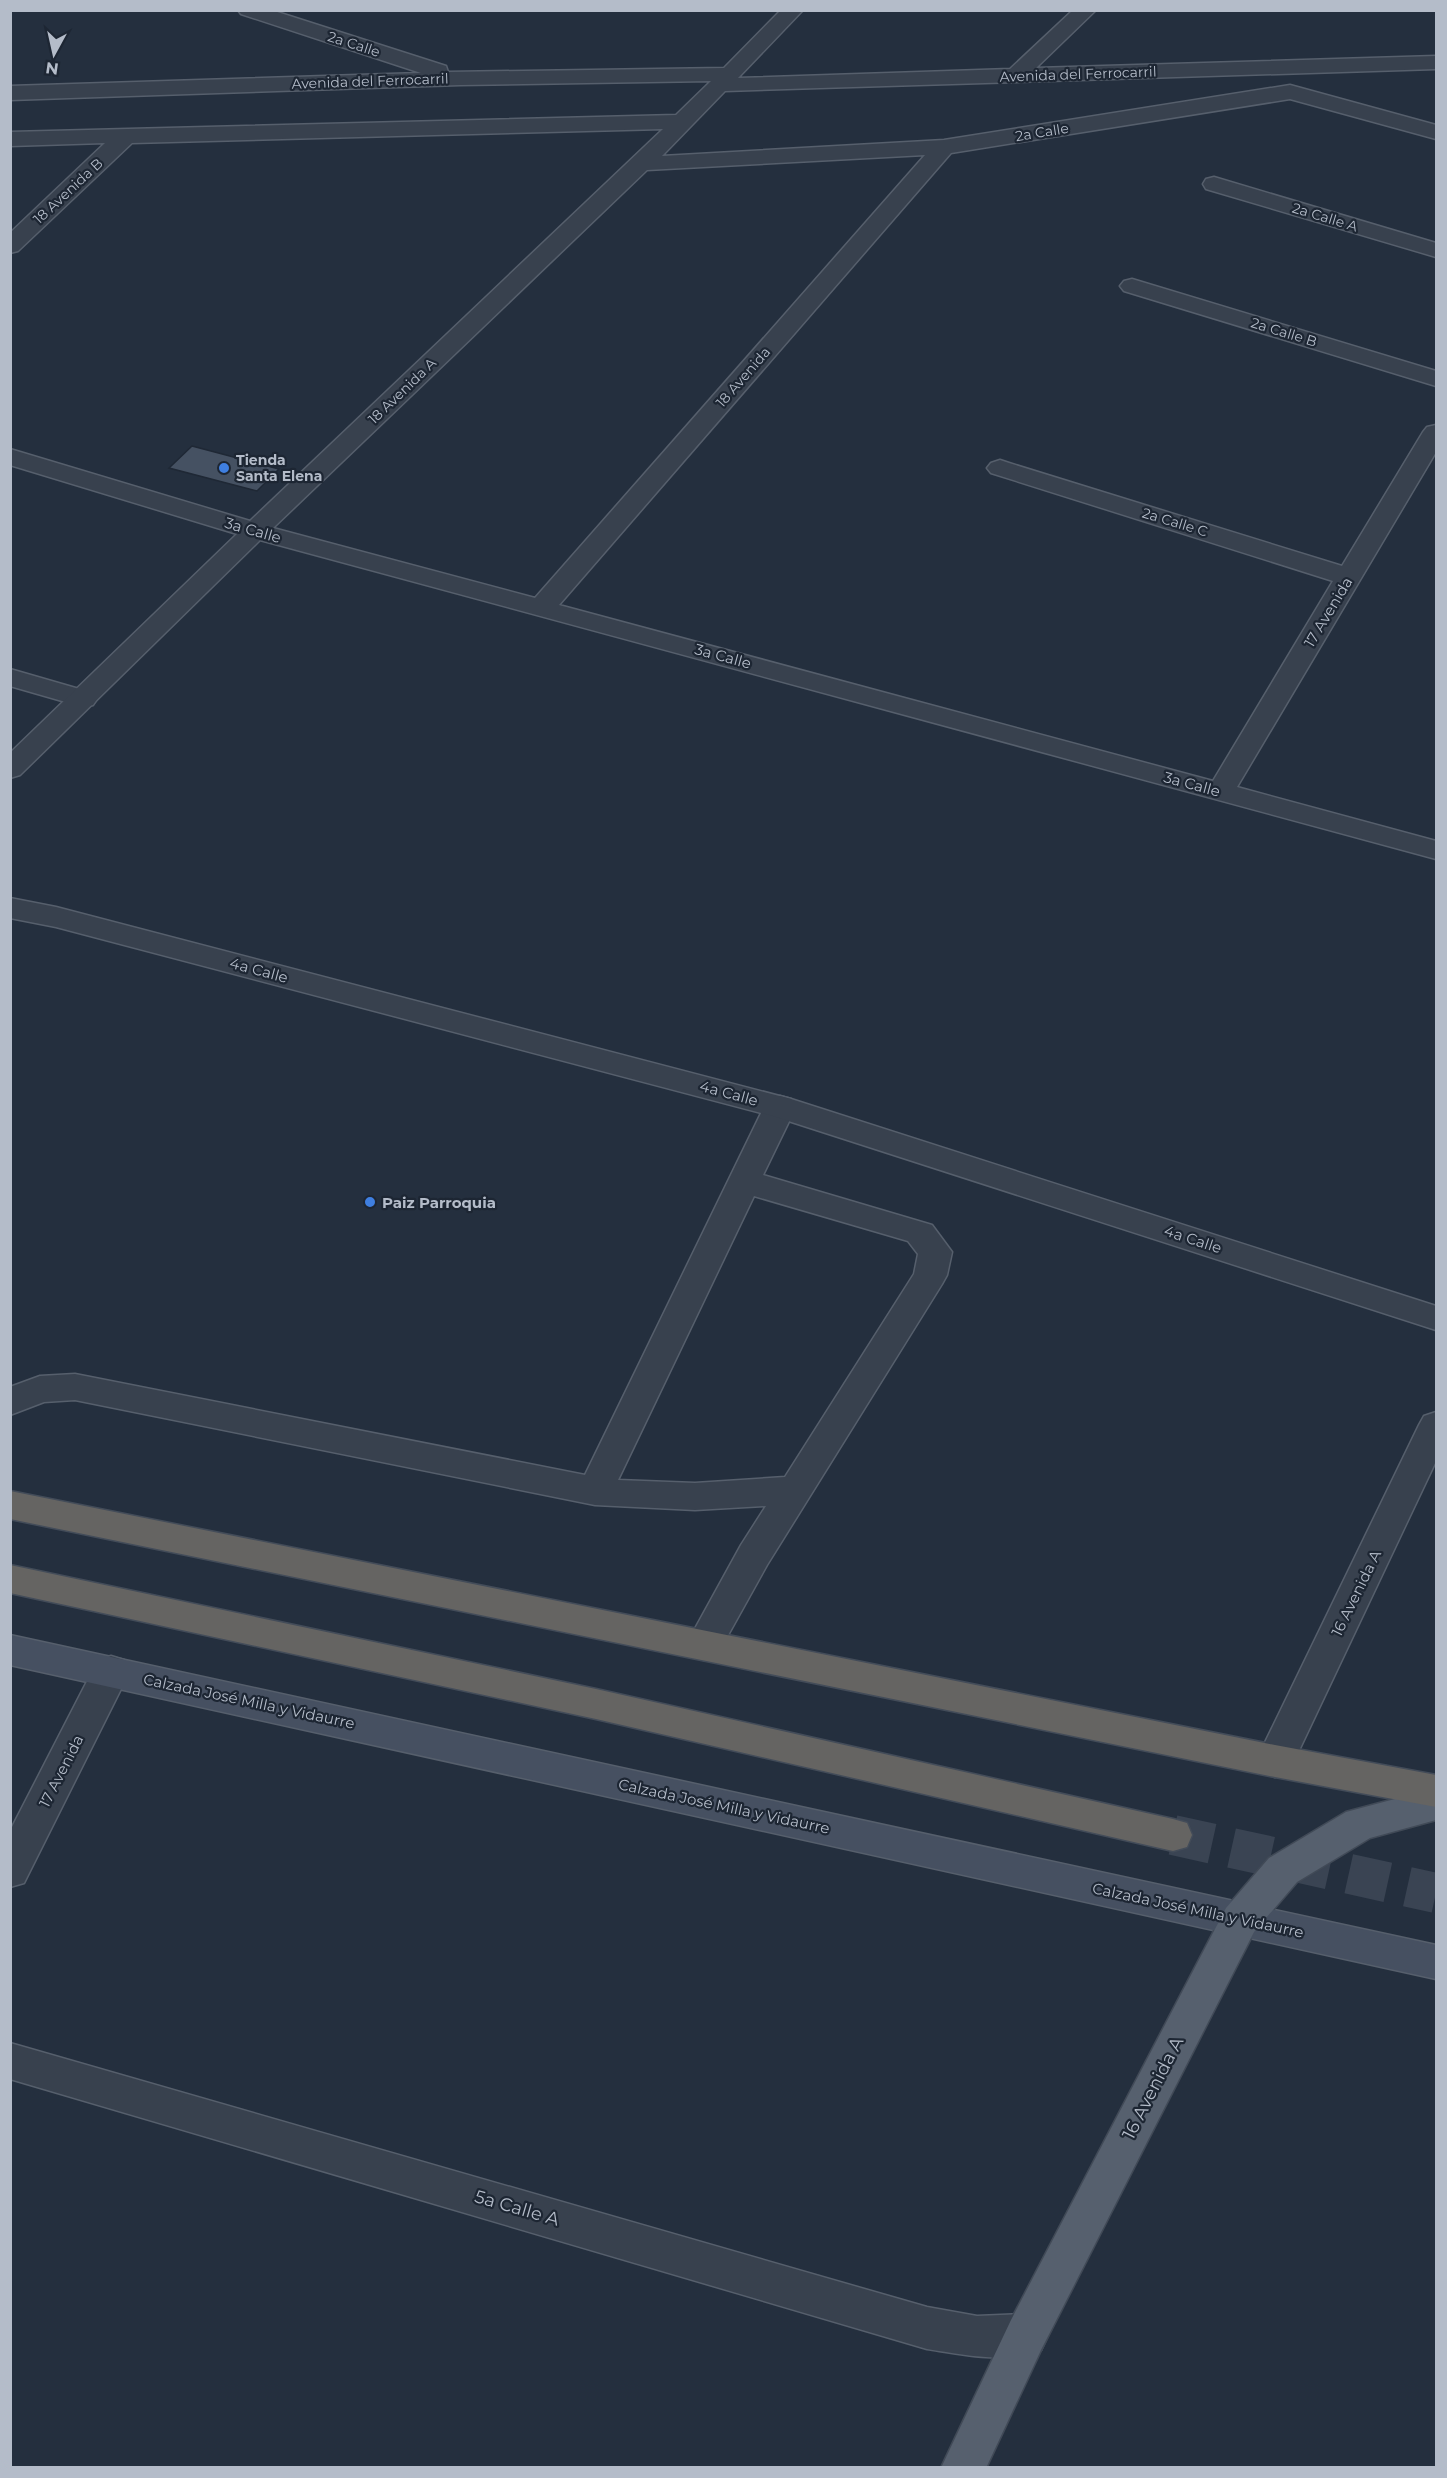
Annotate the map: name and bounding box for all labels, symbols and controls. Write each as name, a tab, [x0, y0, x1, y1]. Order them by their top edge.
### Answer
north arrow	[24, 24, 84, 84]
street label: 2a Calle	[326, 27, 382, 61]
text: N	[44, 58, 60, 79]
street label: Avenida del Ferrocarril	[999, 62, 1157, 86]
street label: Avenida del Ferrocarril	[291, 69, 449, 93]
street label: 2a Calle	[1014, 119, 1070, 145]
street label: 18 Avenida B	[30, 154, 106, 228]
street label: 2a Calle A	[1290, 199, 1361, 236]
street label: 2a Calle B	[1249, 313, 1319, 351]
street label: 18 Avenida	[712, 343, 774, 411]
street label: 18 Avenida A	[364, 353, 441, 428]
place label: Tienda Santa Elena	[236, 451, 322, 485]
marker: Tienda Santa Elena	[217, 461, 231, 475]
street label: 2a Calle C	[1140, 504, 1210, 541]
street label: 3a Calle	[223, 513, 283, 547]
street label: 17 Avenida	[1300, 573, 1356, 651]
street label: 3a Calle	[693, 639, 753, 673]
street label: 3a Calle	[1162, 767, 1222, 801]
street label: 4a Calle	[228, 953, 290, 987]
street label: 4a Calle	[698, 1076, 760, 1110]
place label: Paiz Parroquia	[382, 1193, 496, 1212]
marker: Paiz Parroquia	[363, 1195, 377, 1209]
street label: 4a Calle	[1162, 1221, 1224, 1257]
street label: 16 Avenida A	[1327, 1547, 1385, 1639]
street label: Calzada José Milla y Vidaurre	[142, 1669, 356, 1733]
street label: 17 Avenida	[35, 1732, 87, 1810]
street label: Calzada José Milla y Vidaurre	[617, 1774, 831, 1838]
street label: Calzada José Milla y Vidaurre	[1091, 1878, 1305, 1942]
street label: 16 Avenida A	[1118, 2033, 1188, 2143]
street label: 5a Calle A	[472, 2185, 562, 2231]

